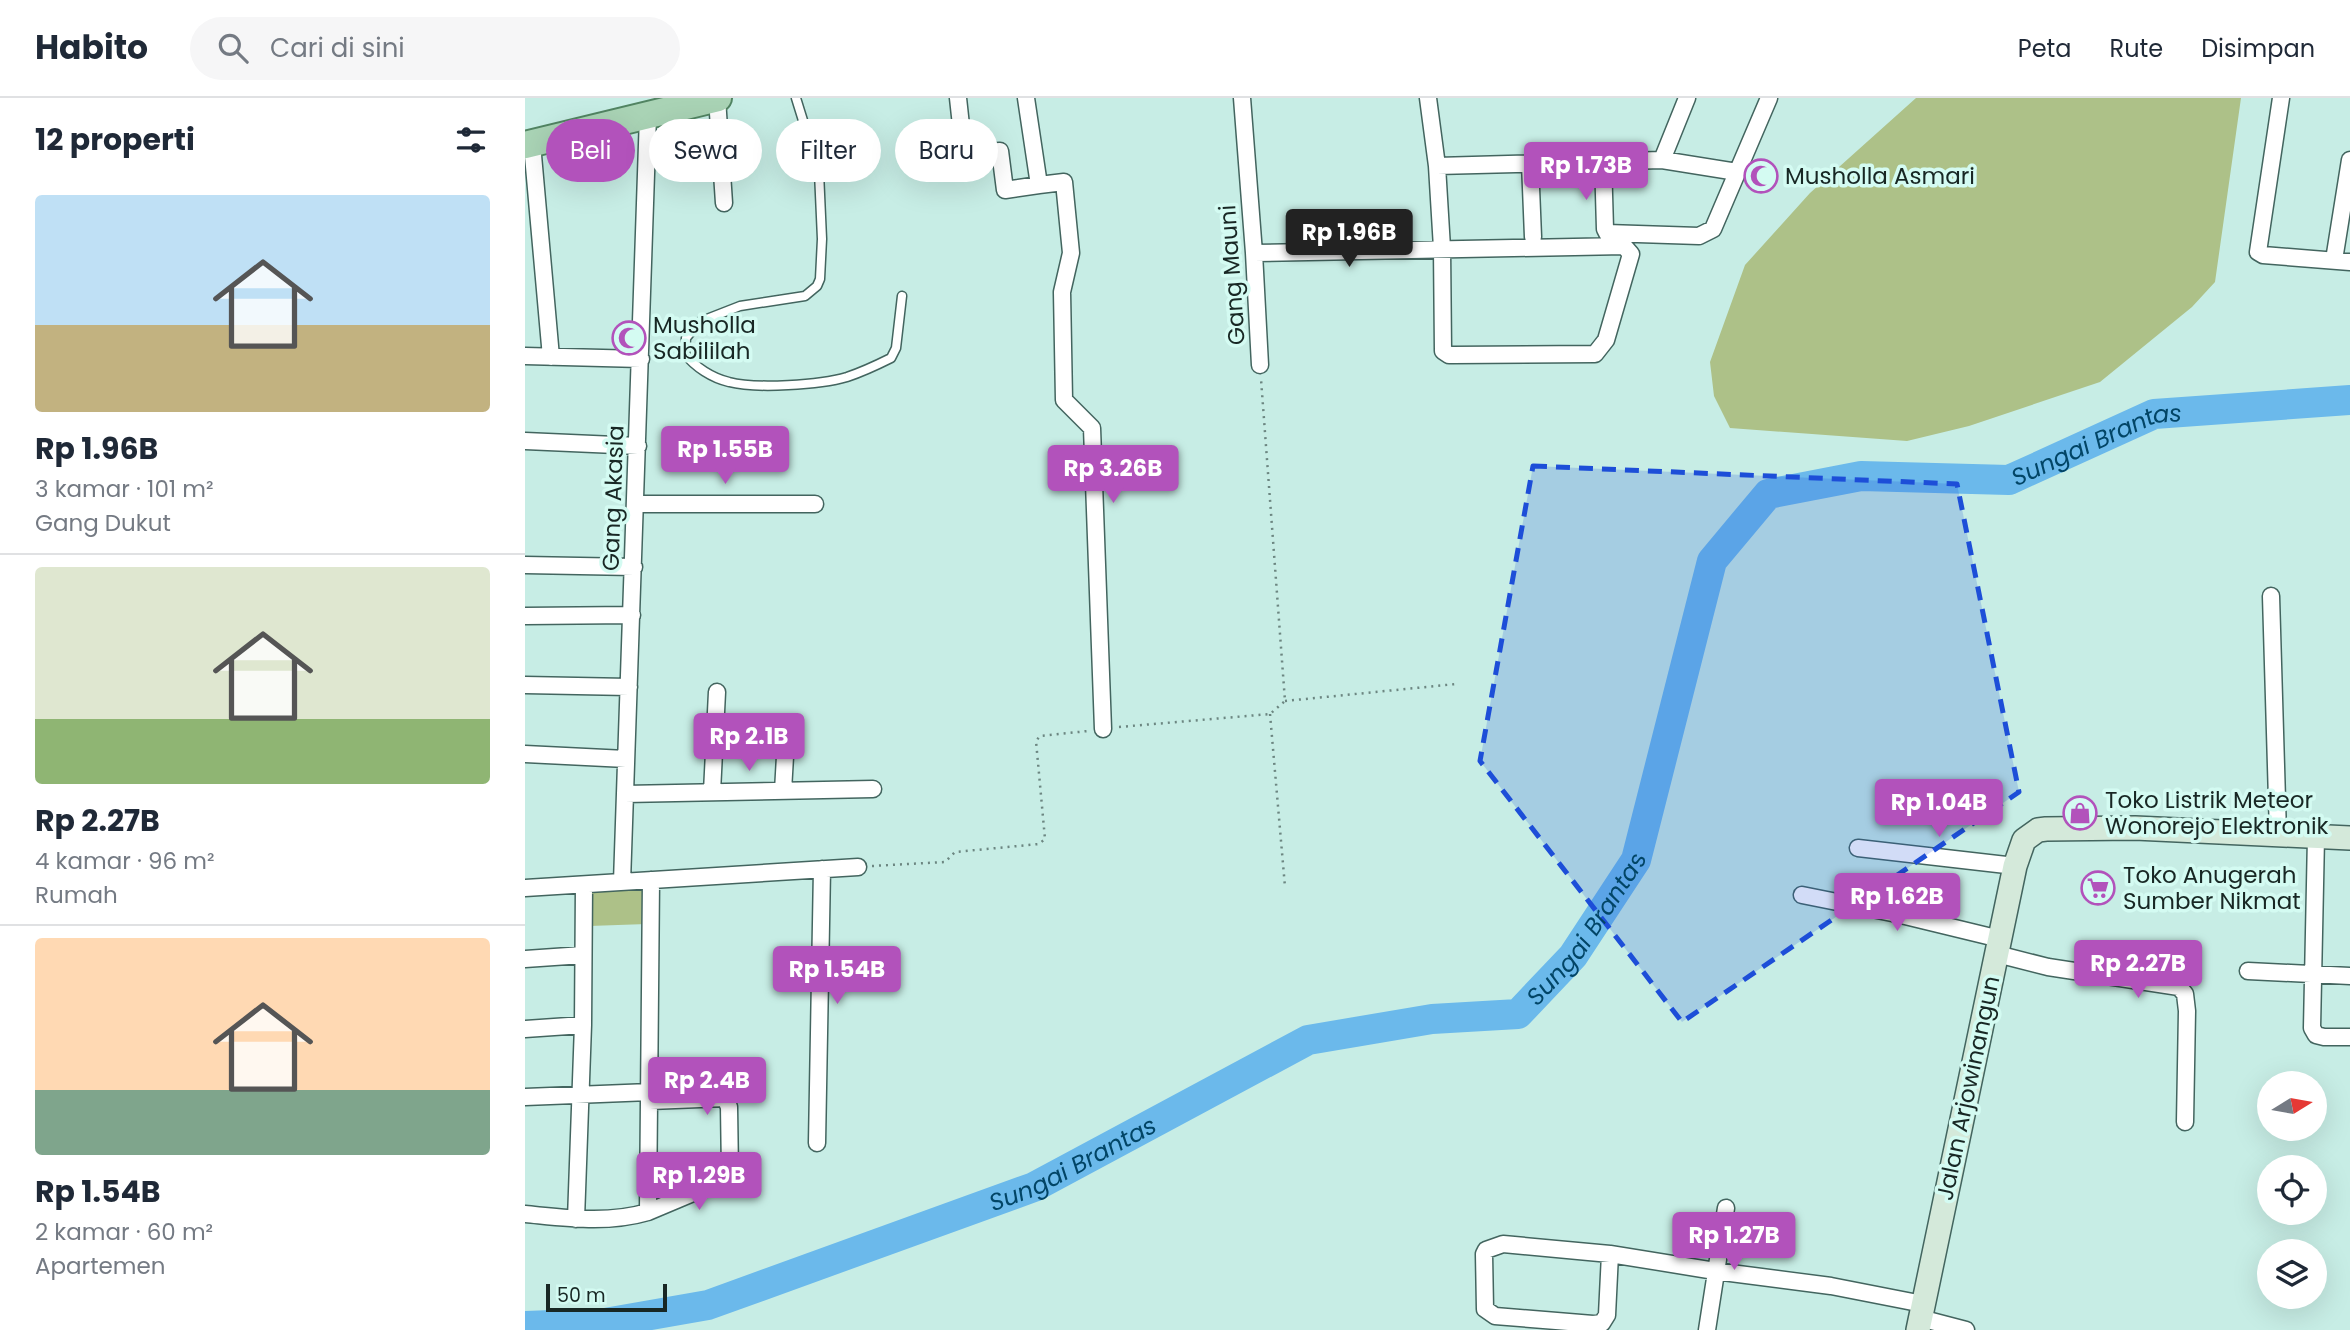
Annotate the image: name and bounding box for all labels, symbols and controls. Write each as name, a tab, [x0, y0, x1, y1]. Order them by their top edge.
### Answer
search box	[190, 17, 680, 80]
text: Habito	[35, 24, 148, 71]
icon: search	[214, 29, 252, 67]
text: Cari di sini	[270, 30, 405, 66]
text: Peta	[2018, 32, 2072, 65]
text: Rute	[2110, 32, 2163, 65]
text: Disimpan	[2201, 32, 2315, 65]
text: 12 properti	[35, 118, 195, 161]
chip: Beli	[546, 119, 635, 182]
chip: Sewa	[649, 119, 762, 182]
chip: Filter	[776, 119, 881, 182]
chip: Baru	[895, 119, 998, 182]
icon: filters	[452, 121, 490, 159]
pin: Rp 1.73B	[1514, 142, 1658, 202]
text: Rp 1.73B	[1540, 149, 1632, 181]
mosque icon: Musholla Asmari	[1742, 157, 1780, 195]
place label: Musholla Asmari	[1785, 160, 1975, 192]
street label: Gang Mauni	[1211, 204, 1253, 346]
pin: Rp 1.96B	[1277, 209, 1421, 269]
text: Rp 1.96B	[1302, 216, 1396, 248]
icon: home	[200, 241, 326, 367]
place label: Musholla Sabililah	[653, 309, 756, 367]
mosque icon: Musholla Sabililah	[610, 319, 648, 357]
water label: Sungai Brantas	[2006, 396, 2183, 493]
street label: Gang Akasia	[594, 425, 632, 571]
pin: Rp 1.55B	[653, 426, 797, 486]
text: Rp 1.96B	[35, 427, 158, 470]
text: Rp 1.55B	[677, 433, 773, 465]
pin: Rp 3.26B	[1041, 446, 1185, 505]
text: Rp 3.26B	[1064, 452, 1162, 484]
text: 3 kamar · 101 m²	[35, 473, 214, 505]
text: Gang Dukut	[35, 507, 171, 539]
icon: home	[200, 613, 326, 739]
pin: Rp 2.1B	[684, 714, 814, 773]
text: Rp 2.1B	[710, 720, 788, 752]
pin: Rp 1.04B	[1867, 780, 2011, 839]
place label: Toko Listrik Meteor Wonorejo Elektronik	[2105, 784, 2329, 842]
text: Rp 1.04B	[1891, 786, 1987, 818]
shop icon: Toko Listrik Meteor Wonorejo Elektronik	[2061, 794, 2099, 832]
text: Rp 2.27B	[35, 799, 160, 842]
text: 4 kamar · 96 m²	[35, 845, 215, 877]
water label: Sungai Brantas	[1519, 850, 1654, 1012]
place label: Toko Anugerah Sumber Nikmat	[2123, 859, 2301, 917]
supermarket icon: Toko Anugerah Sumber Nikmat	[2079, 869, 2117, 907]
pin: Rp 1.62B	[1825, 874, 1969, 933]
text: Rumah	[35, 879, 118, 911]
text: Rp 1.62B	[1850, 880, 1944, 912]
pin: Rp 2.27B	[2066, 940, 2210, 1000]
pin: Rp 1.54B	[765, 946, 909, 1006]
text: Rp 2.27B	[2090, 947, 2186, 979]
text: Rp 1.54B	[789, 953, 885, 985]
street label: Jalan Arjowinangun	[1929, 973, 2007, 1203]
icon: home	[200, 984, 326, 1110]
pin: Rp 2.4B	[642, 1058, 772, 1117]
text: Rp 2.4B	[664, 1064, 750, 1096]
north arrow	[2257, 1071, 2327, 1141]
map controls	[2257, 1071, 2327, 1309]
water label: Sungai Brantas	[984, 1108, 1162, 1218]
pin: Rp 1.29B	[627, 1152, 771, 1212]
button: locate	[2257, 1155, 2327, 1225]
text: Rp 1.29B	[652, 1159, 746, 1191]
text: Rp 1.54B	[35, 1170, 161, 1213]
pin: Rp 1.27B	[1662, 1212, 1806, 1272]
text: 2 kamar · 60 m²	[35, 1216, 213, 1248]
text: Rp 1.27B	[1688, 1219, 1780, 1251]
button: layers	[2257, 1239, 2327, 1309]
text: Apartemen	[35, 1250, 165, 1282]
scale bar	[546, 1281, 667, 1313]
text: 50 m	[557, 1282, 606, 1309]

